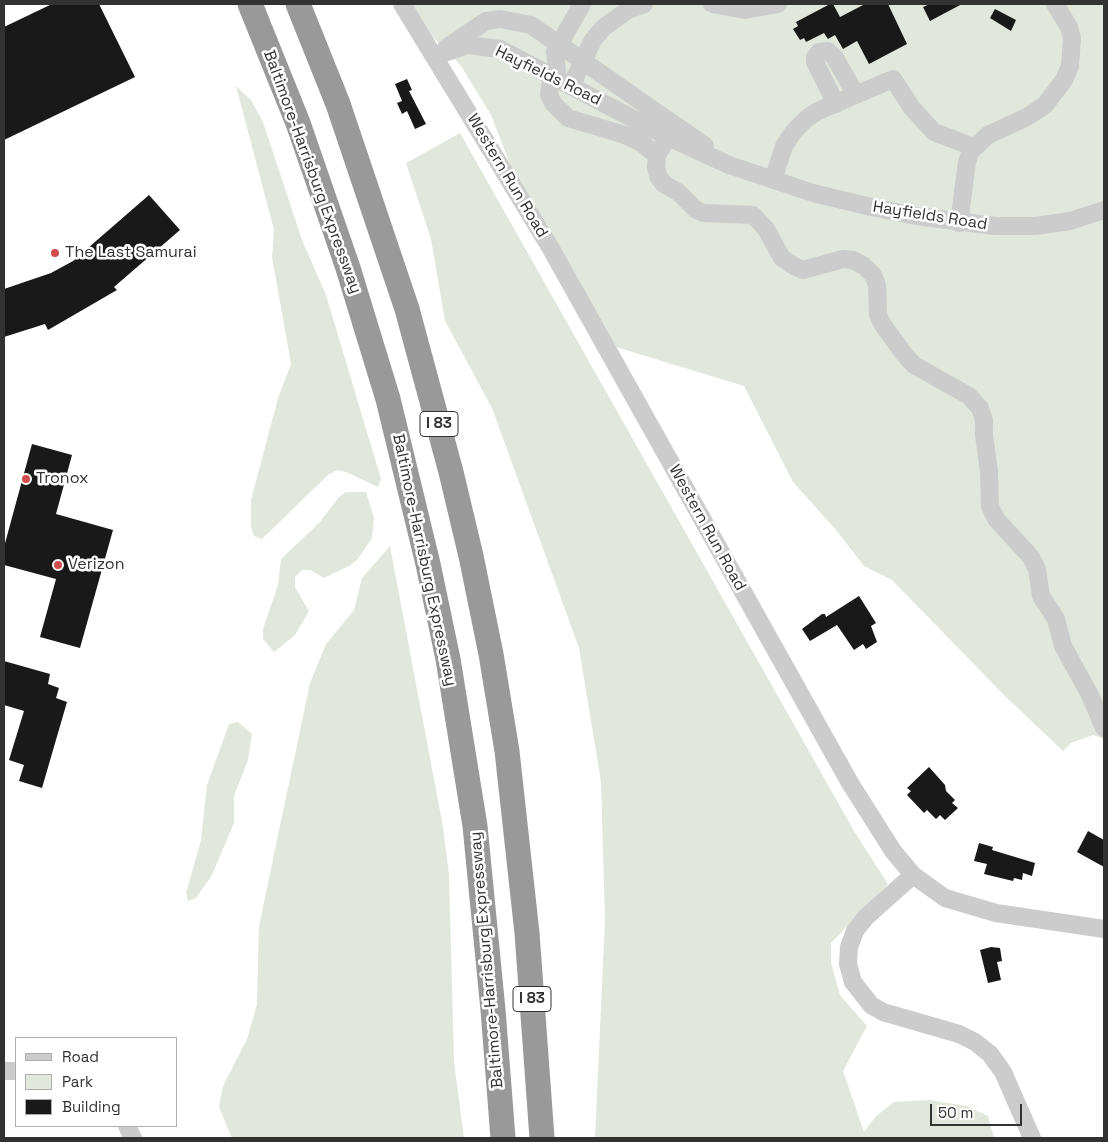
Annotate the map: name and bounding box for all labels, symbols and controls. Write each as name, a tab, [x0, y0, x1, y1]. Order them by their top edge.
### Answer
street label: Hayfields Road	[492, 42, 604, 110]
street label: Baltimore-Harrisburg Expressway	[259, 48, 365, 296]
street label: Western Run Road	[462, 111, 552, 241]
street label: Hayfields Road	[872, 197, 988, 235]
place label: The Last Samurai	[65, 243, 197, 263]
marker: The Last Samurai	[49, 247, 61, 259]
road number: I 83	[420, 412, 458, 436]
street label: Baltimore-Harrisburg Expressway	[388, 432, 460, 688]
street label: Western Run Road	[664, 462, 750, 594]
place label: Tronox	[36, 469, 88, 489]
marker: Tronox	[20, 473, 32, 485]
place label: Verizon	[68, 555, 124, 575]
marker: Verizon	[52, 559, 64, 571]
street label: Baltimore-Harrisburg Expressway	[466, 831, 508, 1089]
road number: I 83	[513, 986, 551, 1012]
legend	[15, 1037, 178, 1127]
text: Road	[62, 1047, 99, 1066]
text: Park	[62, 1072, 93, 1091]
scale bar	[933, 1094, 1026, 1126]
text: Building	[62, 1097, 121, 1116]
text: 50 m	[938, 1103, 973, 1122]

